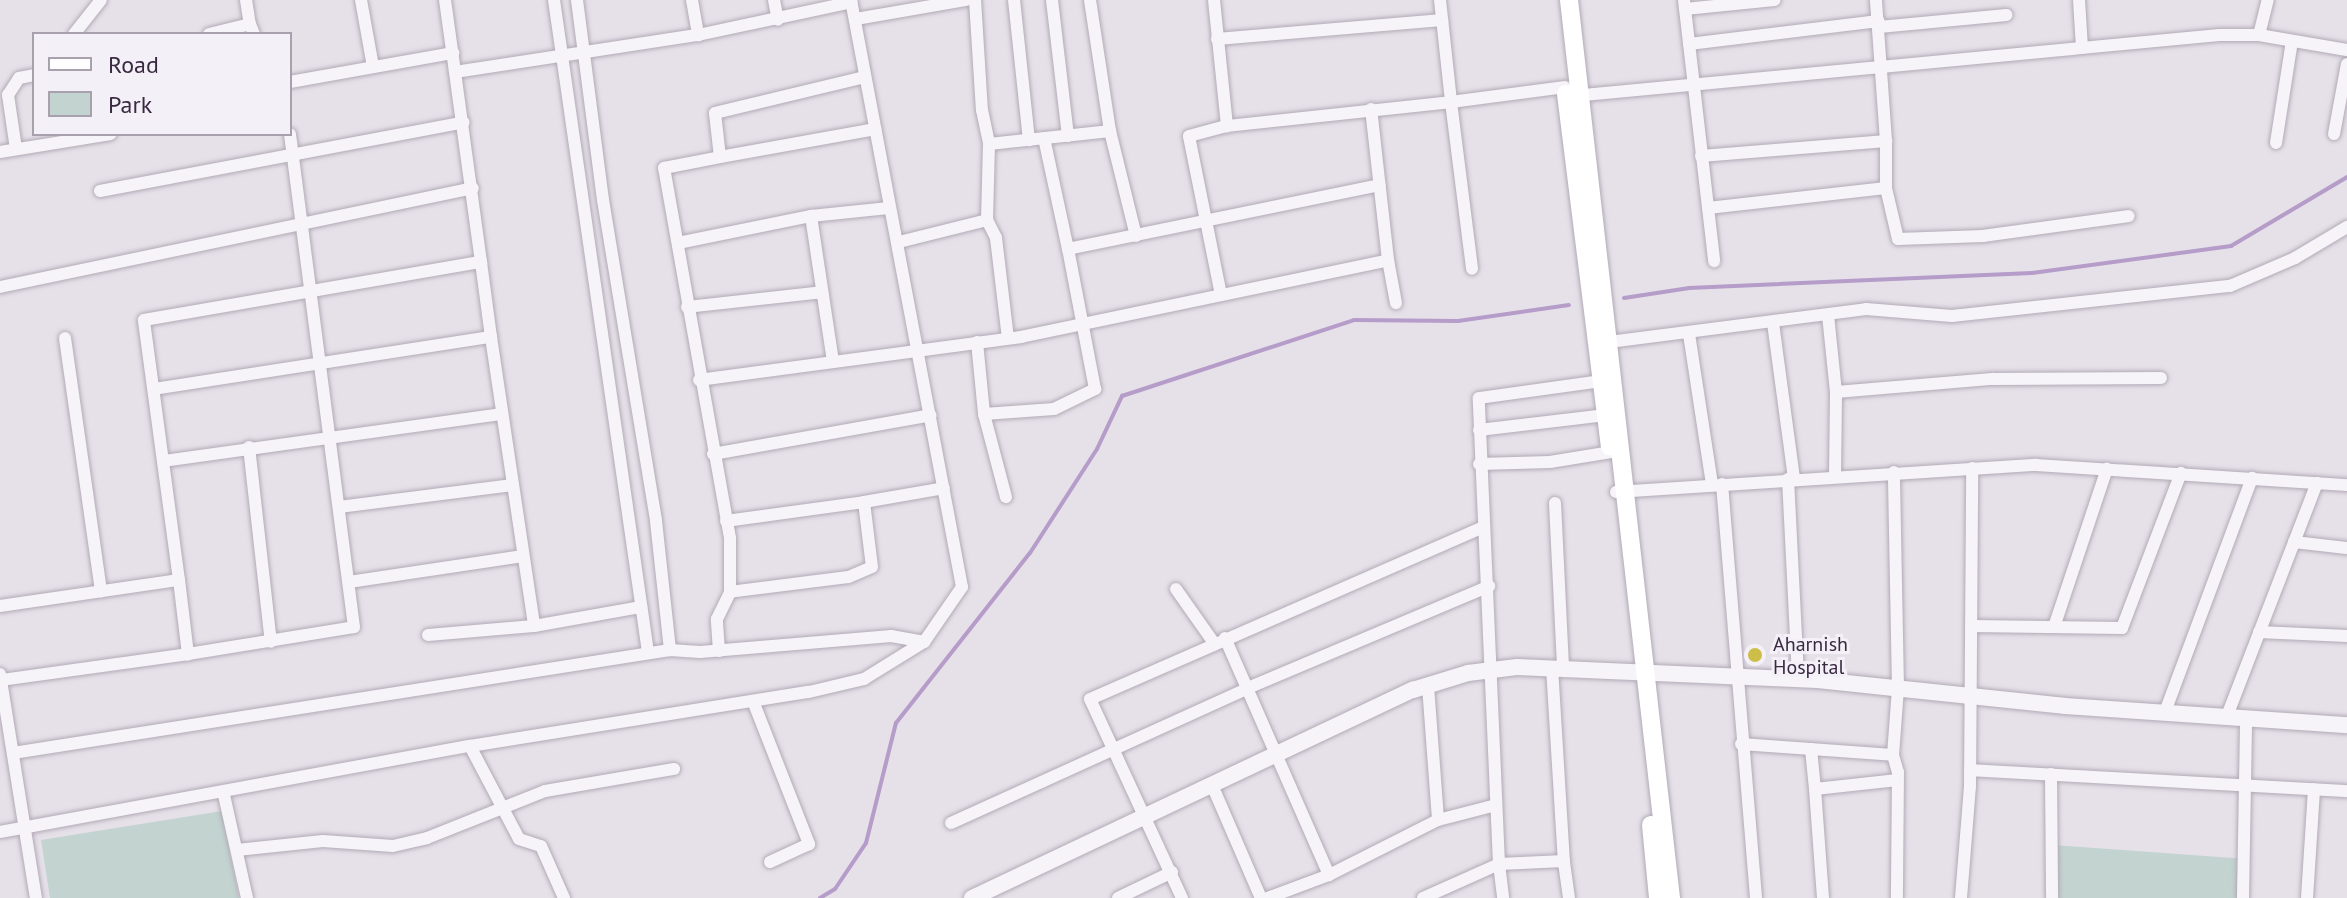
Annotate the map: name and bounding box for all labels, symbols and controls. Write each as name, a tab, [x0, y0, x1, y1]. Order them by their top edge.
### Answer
legend	[32, 32, 292, 136]
text: Road	[108, 49, 159, 80]
text: Park	[108, 89, 152, 120]
place label: Aharnish Hospital	[1773, 632, 1848, 679]
marker: Aharnish Hospital	[1744, 644, 1766, 666]

